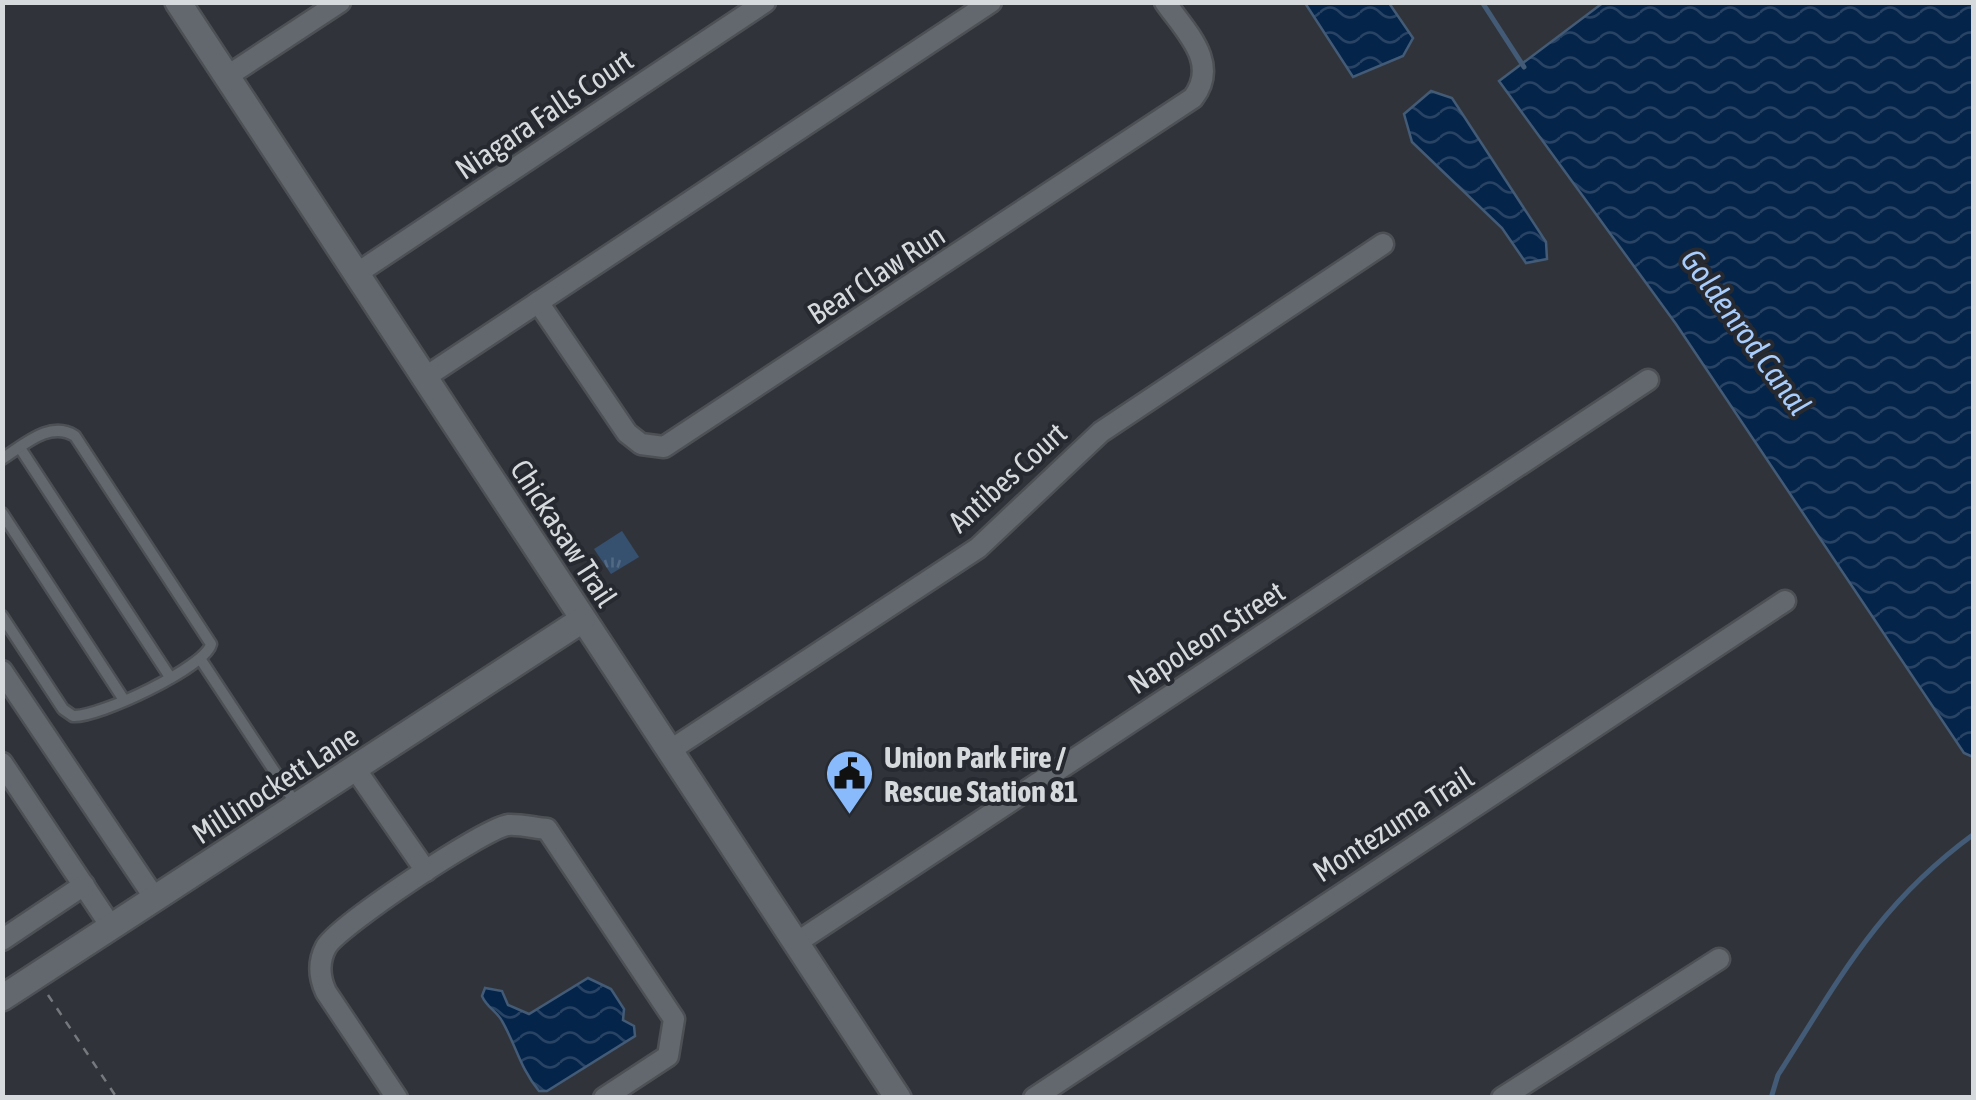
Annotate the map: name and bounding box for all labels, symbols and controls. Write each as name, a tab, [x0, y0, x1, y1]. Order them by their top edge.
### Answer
street label: Niagara Falls Court	[449, 42, 639, 186]
street label: Bear Claw Run	[801, 217, 951, 331]
water label: Goldenrod Canal	[1673, 242, 1819, 422]
street label: Antibes Court	[941, 415, 1073, 539]
street label: Chickasaw Trail	[504, 453, 624, 613]
street label: Napoleon Street	[1121, 574, 1291, 700]
street label: Millinockett Lane	[186, 718, 364, 850]
place label: Union Park Fire / Rescue Station 81	[884, 740, 1078, 808]
public building icon: Union Park Fire / Rescue Station 81	[823, 748, 875, 816]
street label: Montezuma Trail	[1307, 760, 1479, 888]

